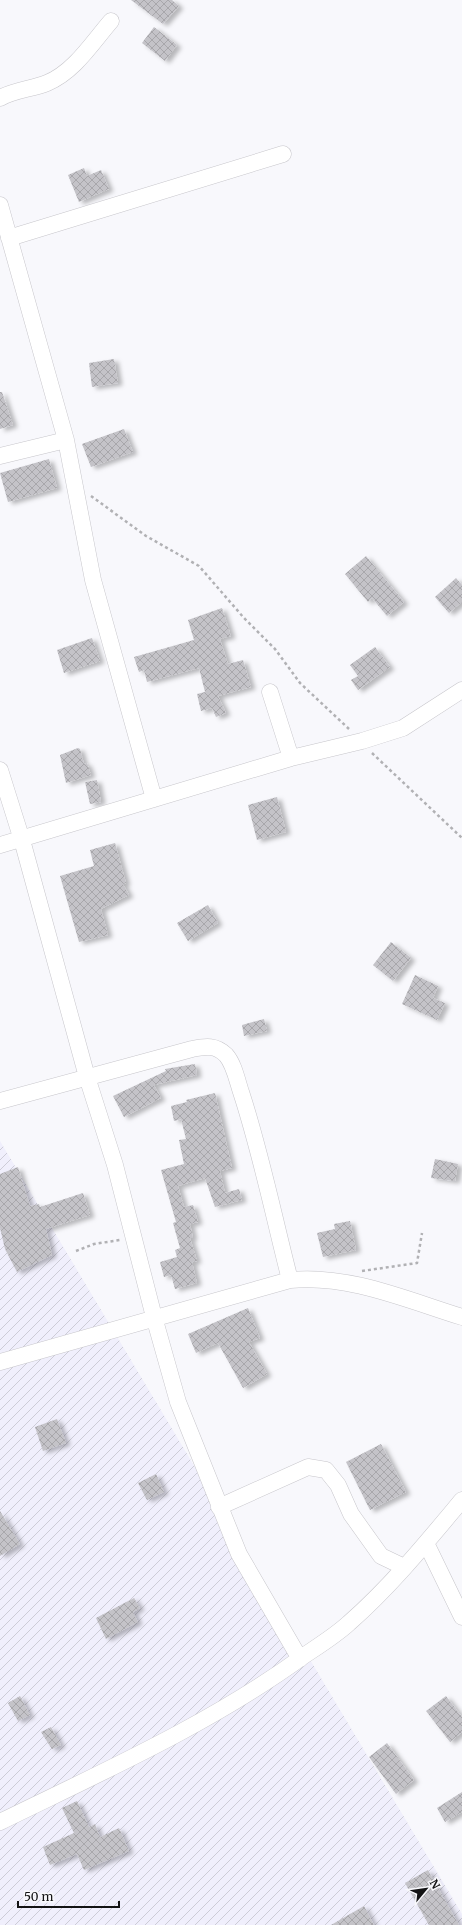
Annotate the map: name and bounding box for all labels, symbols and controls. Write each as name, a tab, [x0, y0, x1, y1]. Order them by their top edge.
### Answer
north arrow	[406, 1869, 446, 1909]
text: N	[427, 1877, 443, 1892]
scale bar	[18, 1883, 119, 1909]
text: 50 m	[24, 1889, 53, 1904]

